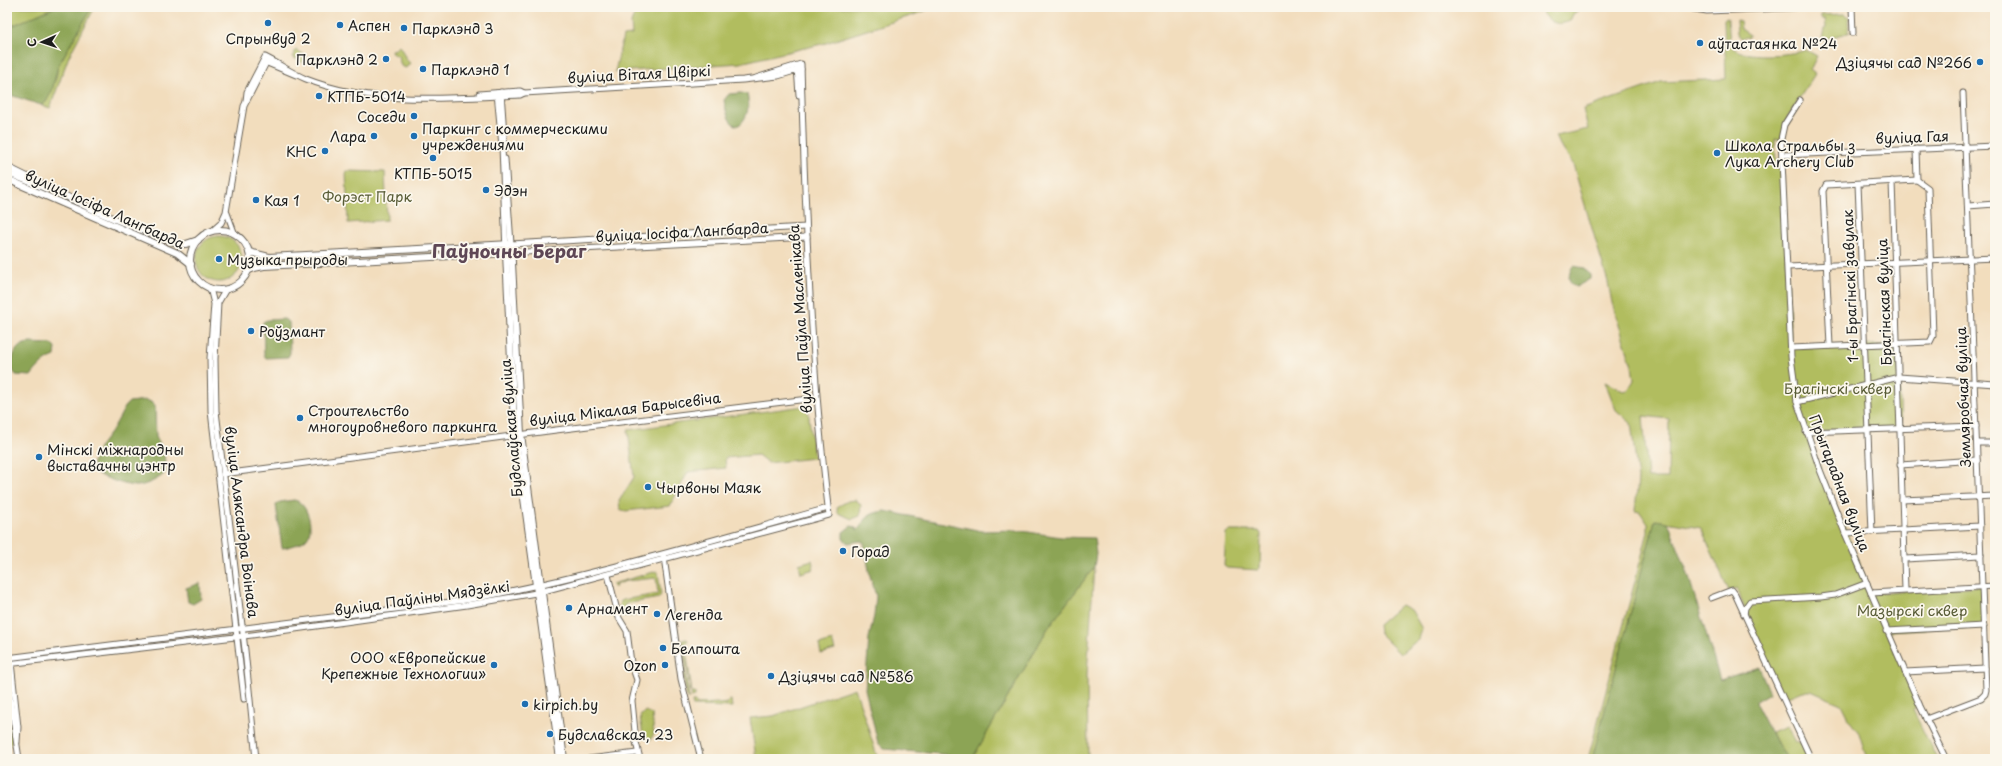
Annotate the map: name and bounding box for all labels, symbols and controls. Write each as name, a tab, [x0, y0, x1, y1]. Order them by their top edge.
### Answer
place label: Аспен	[348, 15, 390, 36]
marker: Спрынвуд 2	[263, 18, 273, 28]
place label: Парклэнд 3	[412, 18, 494, 39]
marker: Аспен	[335, 20, 345, 30]
north arrow	[22, 22, 62, 62]
marker: Парклэнд 3	[399, 23, 409, 33]
place label: Спрынвуд 2	[225, 28, 311, 49]
place label: аўтастаянка №24	[1708, 33, 1837, 54]
text: С	[23, 38, 40, 47]
marker: аўтастаянка №24	[1695, 38, 1705, 48]
place label: Парклэнд 2	[296, 49, 378, 70]
place label: Дзіцячы сад №266	[1835, 52, 1972, 73]
marker: Парклэнд 2	[381, 54, 391, 64]
marker: Дзіцячы сад №266	[1975, 57, 1985, 67]
place label: Парклэнд 1	[431, 59, 510, 80]
street label: вуліца Віталя Цвіркі	[567, 60, 711, 88]
marker: Парклэнд 1	[418, 64, 428, 74]
place label: КТПБ-5014	[327, 86, 406, 107]
marker: КТПБ-5014	[314, 91, 324, 101]
place label: Соседи	[357, 106, 406, 127]
marker: Соседи	[409, 111, 419, 121]
place label: Паркинг с коммерческими учреждениями	[422, 118, 608, 155]
street label: вуліца Гая	[1875, 125, 1949, 149]
place label: Лара	[330, 126, 366, 147]
marker: Лара	[369, 131, 379, 141]
marker: Паркинг с коммерческими учреждениями	[409, 131, 419, 141]
place label: Школа Стральбы з Лука Archery Club	[1725, 135, 1856, 172]
place label: КНС	[286, 141, 317, 162]
marker: КНС	[320, 146, 330, 156]
marker: Школа Стральбы з Лука Archery Club	[1712, 148, 1722, 158]
marker: КТПБ-5015	[428, 153, 438, 163]
place label: КТПБ-5015	[394, 163, 472, 184]
street label: вуліца Іосіфа Лангбарда	[22, 164, 189, 254]
place label: Эдэн	[494, 180, 528, 201]
marker: Эдэн	[481, 185, 491, 195]
park label: Форэст Парк	[322, 186, 412, 207]
place label: Кая 1	[264, 190, 300, 211]
marker: Кая 1	[251, 195, 261, 205]
street label: 1-ы Брагінскі завулак	[1837, 209, 1863, 363]
street label: вуліца Іосіфа Лангбарда	[595, 217, 769, 247]
street label: вуліца Паўла Масленікава	[783, 224, 817, 414]
district label: Паўночны Бераг	[432, 237, 587, 264]
street label: Брагінская вуліца	[1871, 238, 1897, 366]
place label: Музыка прыроды	[227, 249, 348, 270]
marker: Музыка прыроды	[214, 254, 224, 264]
place label: Роўзмант	[259, 321, 326, 342]
marker: Роўзмант	[246, 326, 256, 336]
street label: Земляробчая вуліца	[1950, 326, 1976, 468]
street label: Будслаўская вуліца	[494, 358, 527, 498]
park label: Брагінскі сквер	[1784, 378, 1892, 399]
street label: вуліца Мікалая Барысевіча	[528, 387, 722, 431]
place label: Строительство многоуровневого паркинга	[308, 400, 497, 437]
street label: Прыгарадная вуліца	[1804, 411, 1876, 555]
marker: Строительство многоуровневого паркинга	[295, 413, 305, 423]
street label: вуліца Аляксандра Воінава	[220, 425, 264, 619]
place label: Мінскі міжнародны выставачны цэнтр	[47, 439, 184, 476]
marker: Мінскі міжнародны выставачны цэнтр	[34, 452, 44, 462]
place label: Чырвоны Маяк	[656, 477, 762, 498]
marker: Чырвоны Маяк	[643, 482, 653, 492]
place label: Горад	[851, 541, 890, 562]
marker: Горад	[838, 546, 848, 556]
street label: вуліца Паўліны Мядзёлкі	[333, 575, 511, 621]
place label: Арнамент	[577, 598, 648, 619]
park label: Мазырскі сквер	[1857, 600, 1967, 621]
marker: Арнамент	[564, 603, 574, 613]
place label: Легенда	[665, 604, 723, 625]
marker: Легенда	[652, 609, 662, 619]
place label: Белпошта	[671, 638, 740, 659]
marker: Белпошта	[658, 643, 668, 653]
place label: ООО «Европейские Крепежные Технологии»	[321, 647, 486, 684]
place label: Ozon	[624, 655, 657, 676]
marker: ООО «Европейские Крепежные Технологии»	[489, 660, 499, 670]
marker: Ozon	[660, 660, 670, 670]
place label: Дзіцячы сад №586	[778, 666, 913, 687]
marker: Дзіцячы сад №586	[766, 671, 776, 681]
place label: kirpich.by	[533, 694, 598, 715]
marker: kirpich.by	[520, 699, 530, 709]
place label: Будславская, 23	[558, 724, 673, 745]
marker: Будславская, 23	[545, 729, 555, 739]

